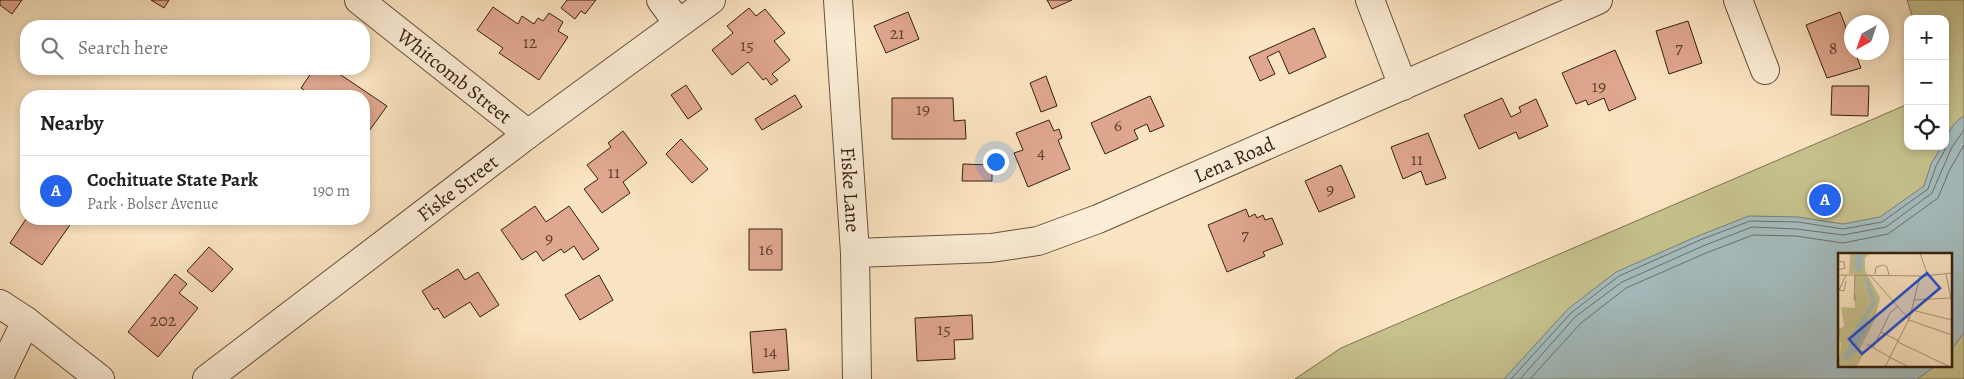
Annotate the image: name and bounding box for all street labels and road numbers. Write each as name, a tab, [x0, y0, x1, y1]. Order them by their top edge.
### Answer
street label: Whitcomb Street	[390, 22, 518, 130]
street label: Lena Road	[1190, 130, 1279, 189]
street label: Fiske Lane	[834, 146, 867, 233]
street label: Fiske Street	[412, 148, 504, 228]

